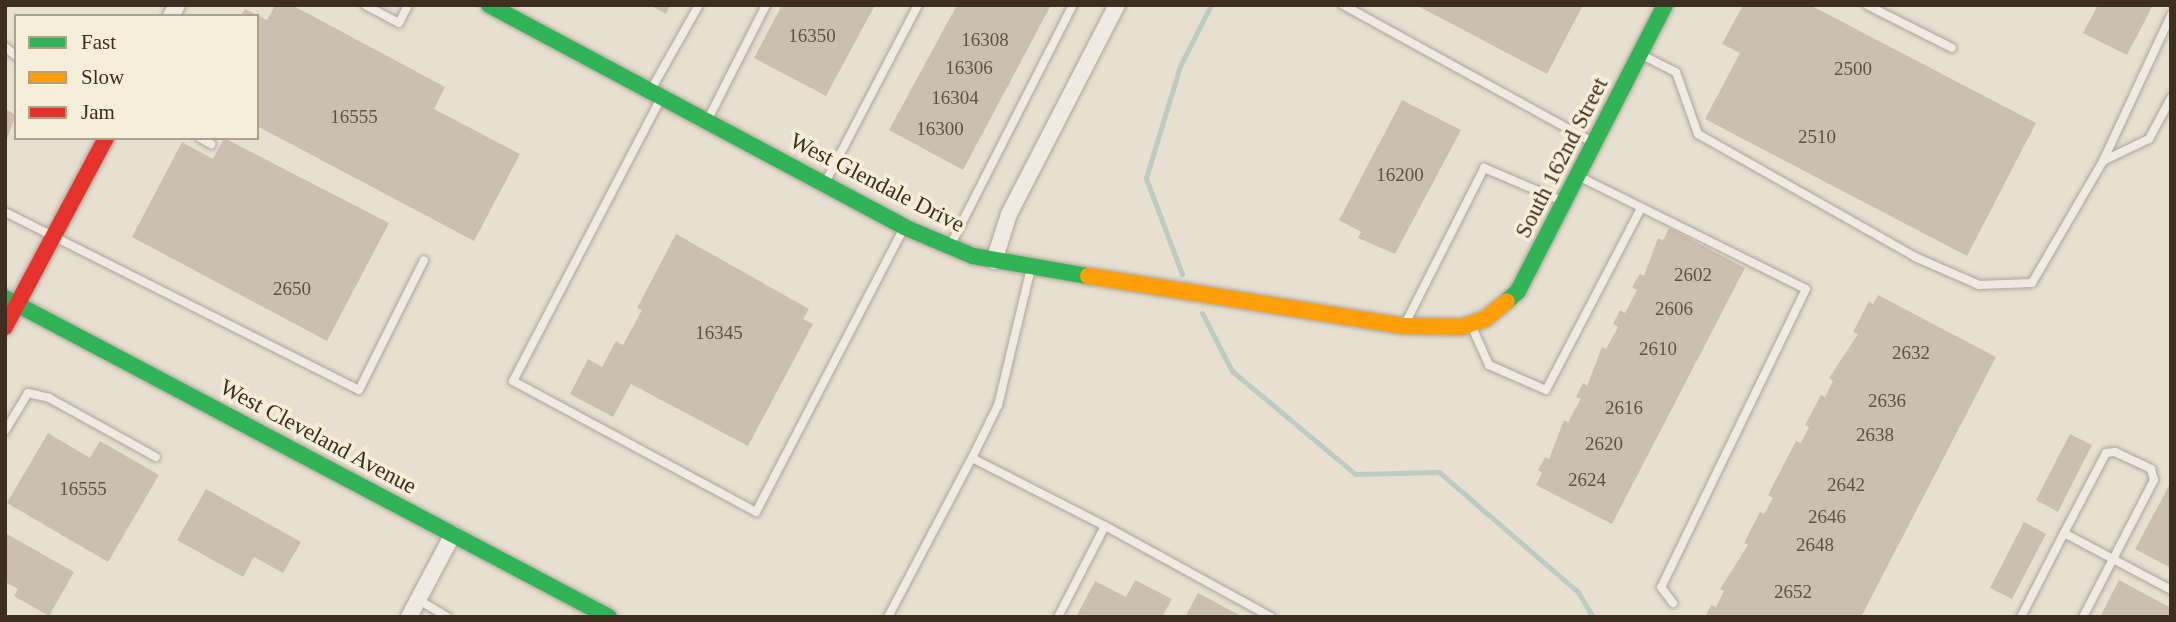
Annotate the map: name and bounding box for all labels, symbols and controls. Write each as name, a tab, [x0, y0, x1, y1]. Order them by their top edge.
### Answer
legend	[14, 14, 259, 140]
house number: 16350	[788, 25, 836, 47]
house number: 16308	[961, 29, 1009, 51]
text: Fast	[81, 30, 116, 54]
house number: 16306	[945, 57, 993, 79]
house number: 2500	[1834, 58, 1872, 80]
text: Slow	[81, 65, 124, 89]
street label: South 162nd Street	[1510, 73, 1614, 243]
house number: 16304	[931, 87, 979, 109]
text: Jam	[81, 100, 115, 124]
house number: 16555	[330, 106, 378, 128]
house number: 16300	[916, 118, 964, 140]
house number: 2510	[1798, 126, 1836, 148]
street label: West Glendale Drive	[785, 127, 969, 239]
house number: 16200	[1376, 164, 1424, 186]
house number: 2602	[1674, 264, 1712, 286]
house number: 2650	[273, 278, 311, 300]
house number: 2606	[1655, 298, 1693, 320]
house number: 16345	[695, 322, 743, 344]
house number: 2610	[1639, 338, 1677, 360]
house number: 2632	[1892, 342, 1930, 364]
street label: West Cleveland Avenue	[214, 373, 422, 501]
house number: 2636	[1868, 390, 1906, 412]
house number: 2616	[1605, 397, 1643, 419]
house number: 2638	[1856, 424, 1894, 446]
house number: 2620	[1585, 433, 1623, 455]
house number: 2624	[1568, 469, 1606, 491]
house number: 2642	[1827, 474, 1865, 496]
house number: 16555	[59, 478, 107, 500]
house number: 2646	[1808, 506, 1846, 528]
house number: 2648	[1796, 534, 1834, 556]
house number: 2652	[1774, 581, 1812, 603]

